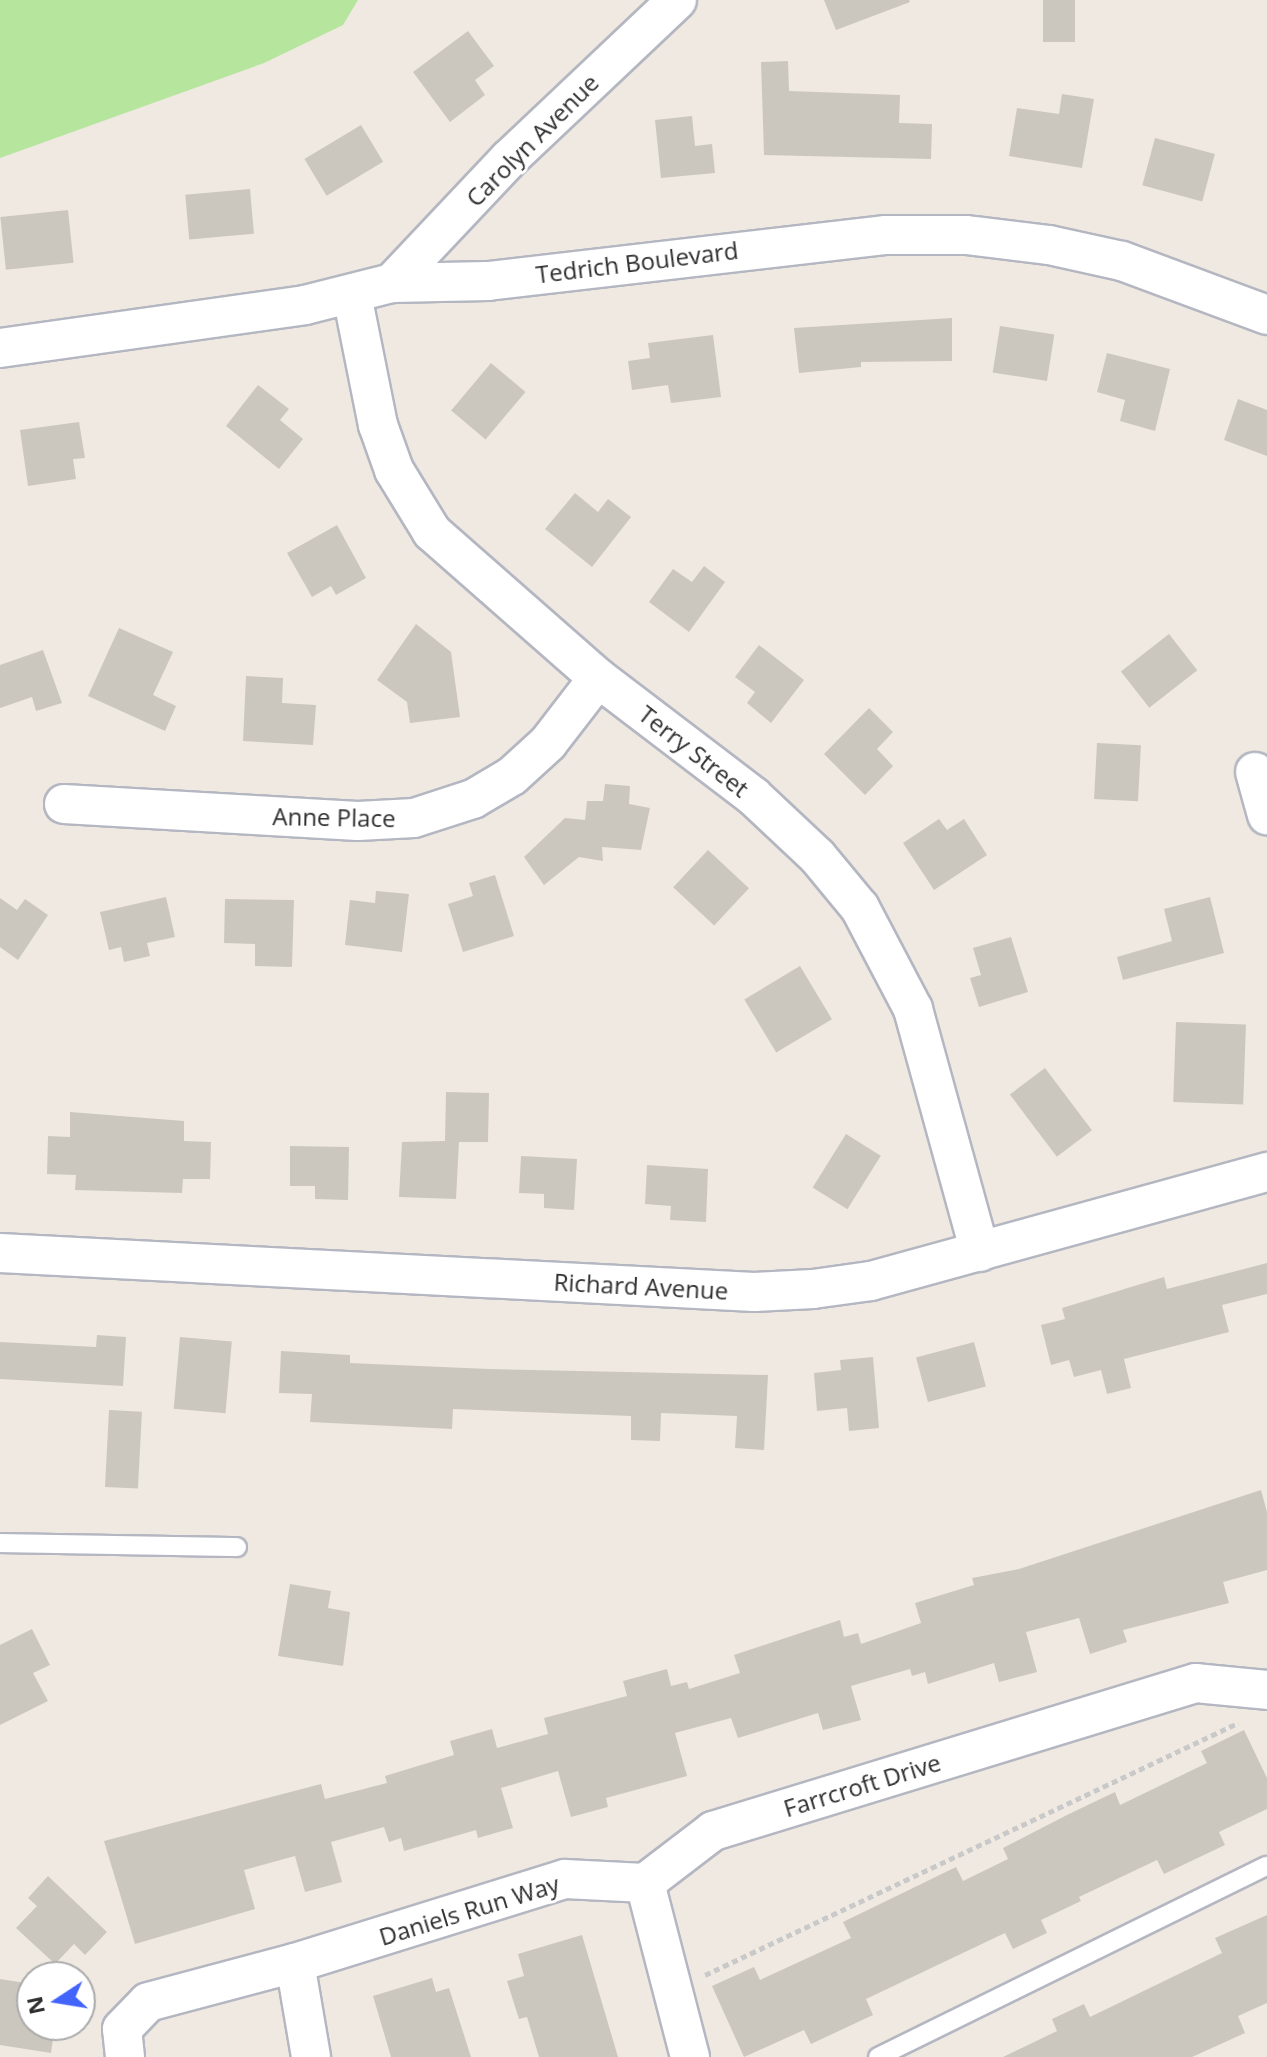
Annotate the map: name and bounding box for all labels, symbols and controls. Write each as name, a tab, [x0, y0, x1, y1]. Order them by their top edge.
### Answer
street label: Carolyn Avenue	[460, 68, 604, 212]
street label: Tedrich Boulevard	[534, 235, 740, 289]
street label: Terry Street	[633, 699, 755, 803]
street label: Anne Place	[272, 802, 396, 832]
street label: Richard Avenue	[553, 1267, 729, 1305]
street label: Farrcroft Drive	[780, 1747, 944, 1823]
street label: Daniels Run Way	[376, 1869, 562, 1951]
north arrow	[16, 1961, 96, 2041]
text: N	[18, 1994, 51, 2017]

